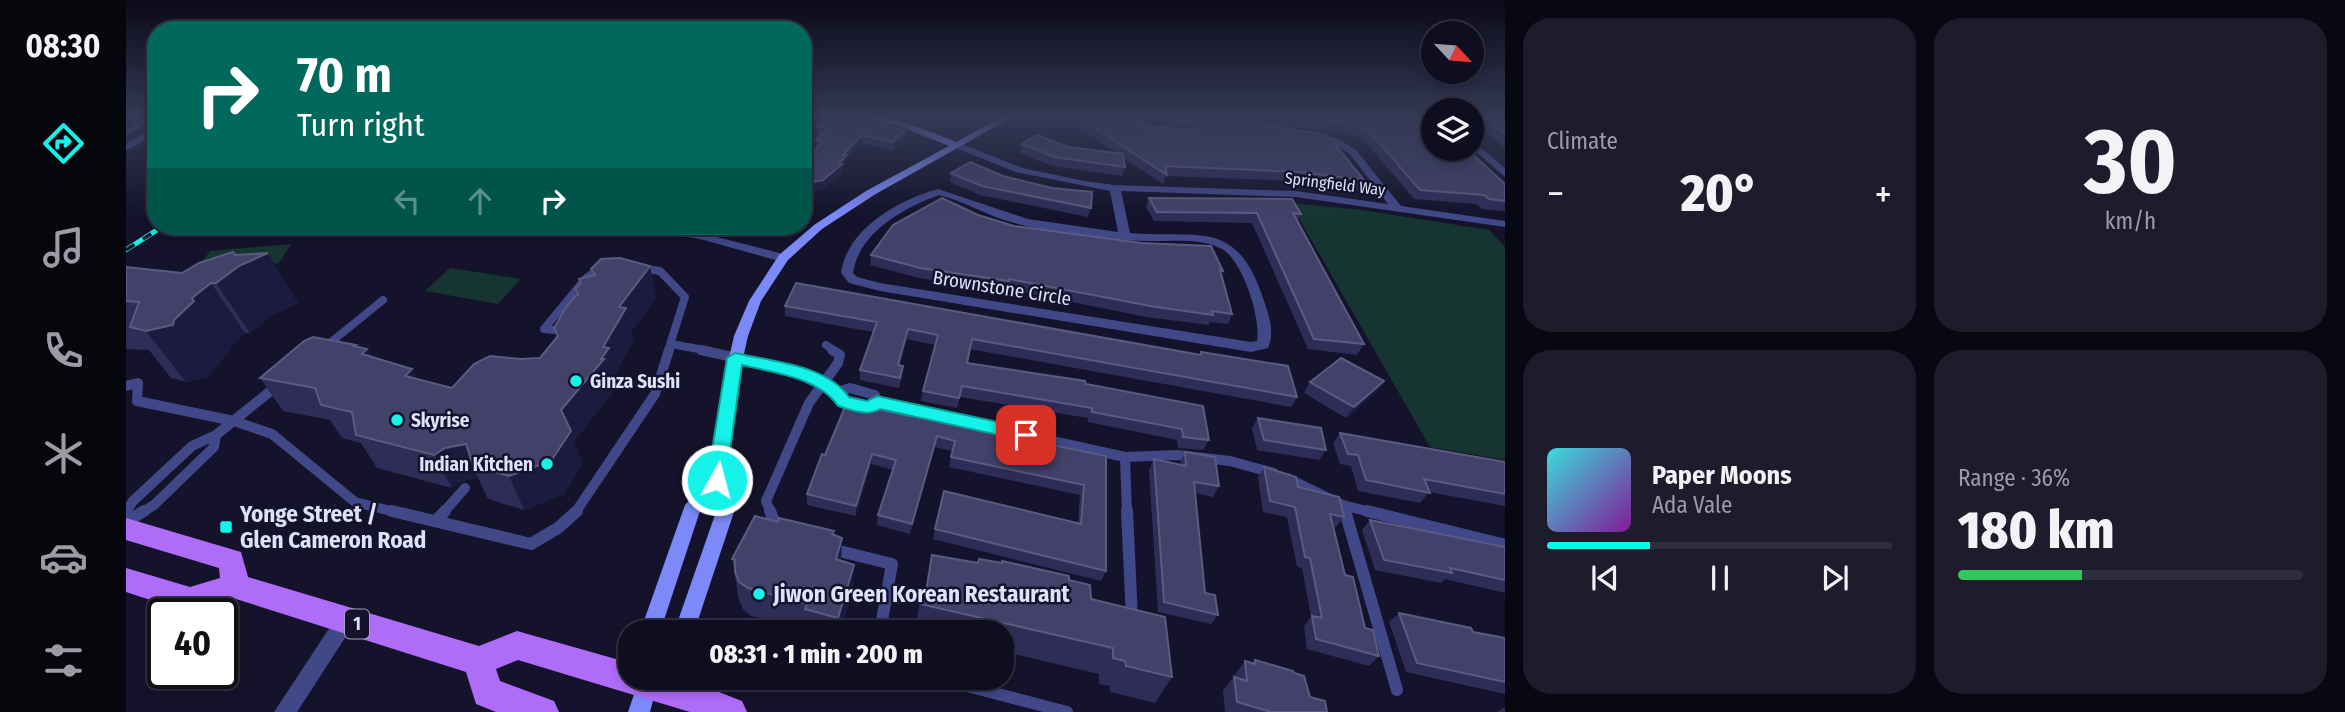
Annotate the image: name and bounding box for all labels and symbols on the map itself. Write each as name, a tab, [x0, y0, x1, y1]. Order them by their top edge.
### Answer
north arrow	[1421, 21, 1484, 84]
street label: Springfield Way	[1284, 168, 1387, 200]
street label: Brownstone Circle	[931, 266, 1073, 310]
place label: Ginza Sushi	[590, 370, 680, 393]
marker: Ginza Sushi	[568, 373, 584, 389]
pin	[996, 405, 1056, 465]
place label: Skyrise	[411, 409, 470, 432]
marker: Skyrise	[389, 412, 405, 428]
position arrow	[680, 443, 754, 517]
place label: Indian Kitchen	[419, 453, 533, 476]
marker: Indian Kitchen	[539, 456, 555, 472]
place label: Yonge Street / Glen Cameron Road	[239, 500, 426, 554]
marker: Yonge Street / Glen Cameron Road	[218, 519, 234, 535]
place label: Jiwon Green Korean Restaurant	[772, 580, 1071, 608]
marker: Jiwon Green Korean Restaurant	[751, 586, 767, 602]
speed limit sign: 40	[147, 598, 238, 689]
road number: 1	[345, 610, 369, 638]

